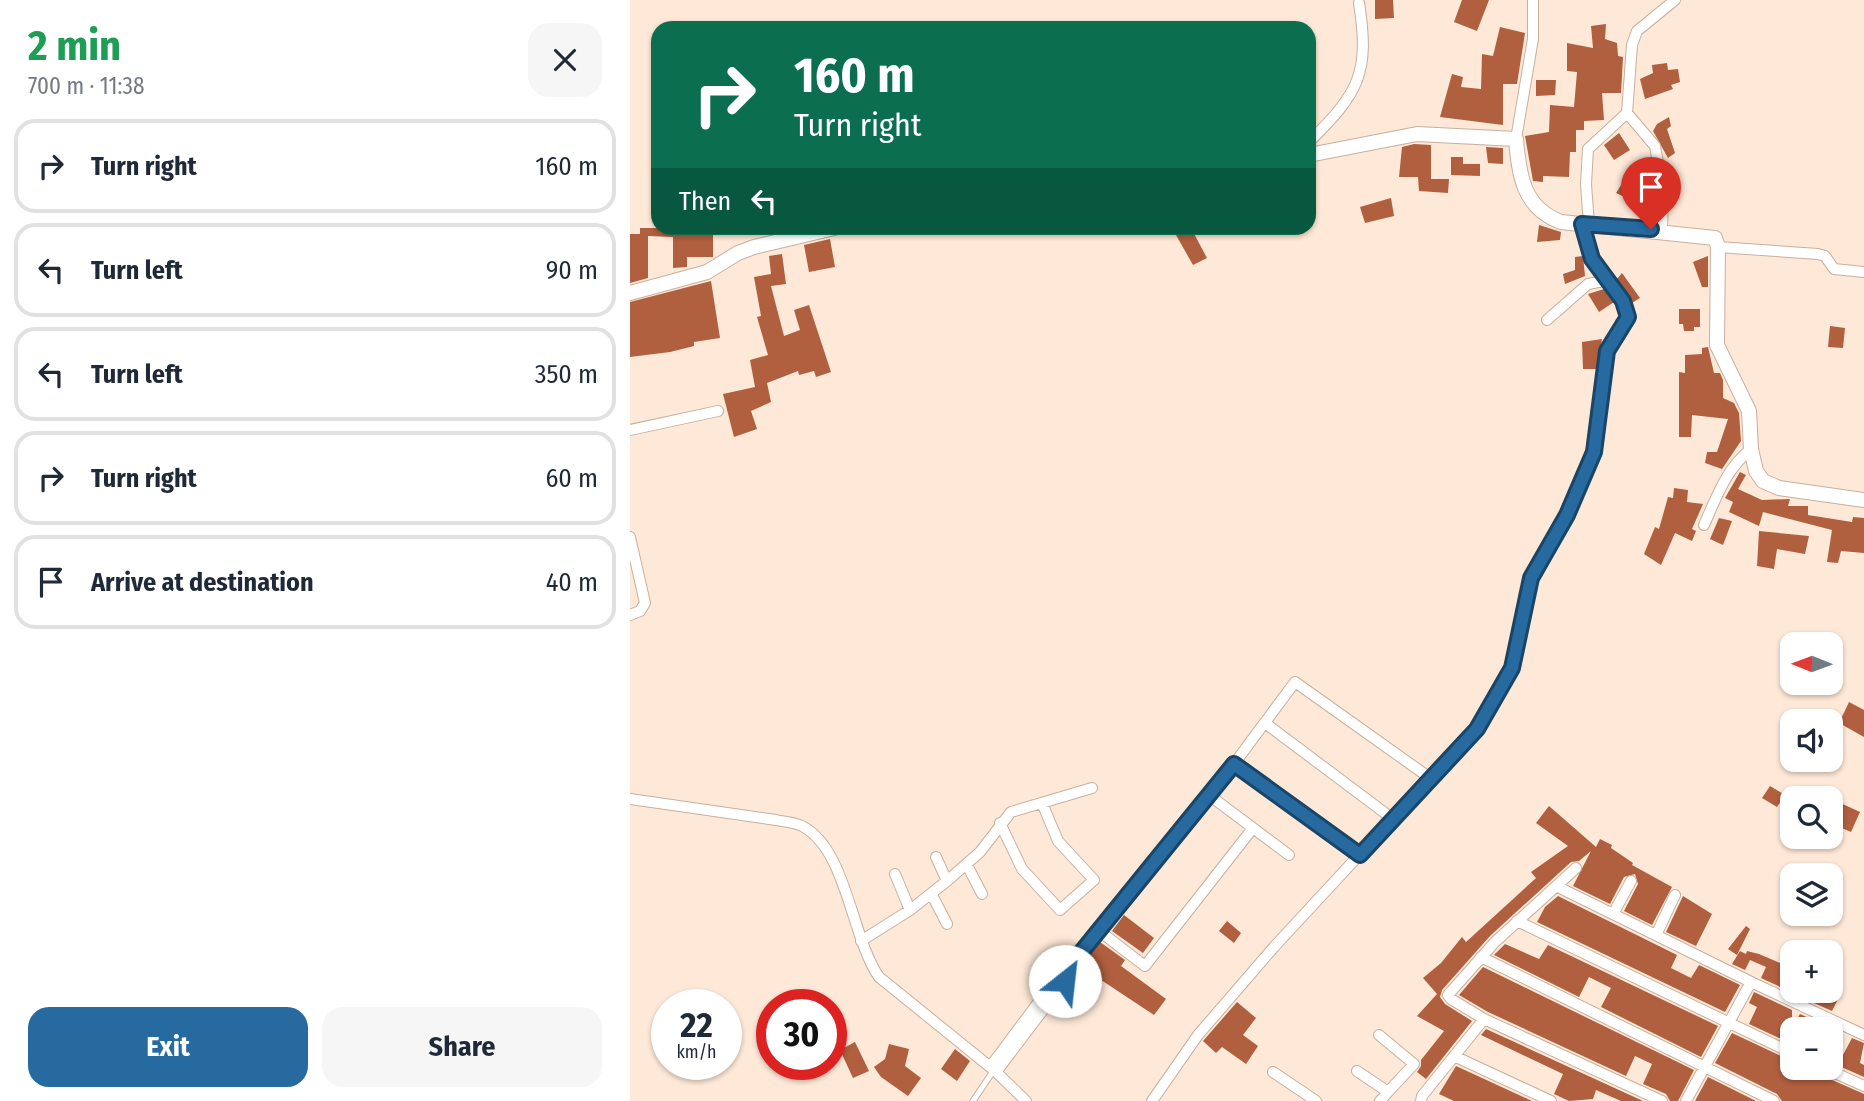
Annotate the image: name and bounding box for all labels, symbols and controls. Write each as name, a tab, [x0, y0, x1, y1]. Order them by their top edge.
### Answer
text: 2 min	[28, 21, 121, 71]
button: close	[528, 23, 602, 97]
text: 160 m	[794, 46, 915, 105]
icon: right	[679, 49, 770, 140]
text: 700 m · 11:38	[28, 72, 144, 100]
text: Turn right	[794, 106, 921, 144]
icon: right	[32, 147, 70, 185]
text: Turn right	[91, 151, 197, 182]
text: 160 m	[535, 151, 598, 182]
pin	[1621, 157, 1681, 229]
icon: arrive	[1632, 168, 1670, 206]
icon: left	[745, 182, 783, 220]
text: Then	[679, 186, 731, 217]
icon: left	[32, 251, 70, 289]
text: Turn left	[91, 255, 183, 286]
text: 90 m	[546, 255, 598, 286]
icon: left	[32, 355, 70, 393]
text: Turn left	[91, 359, 183, 390]
text: 350 m	[535, 359, 598, 390]
icon: right	[32, 459, 70, 497]
text: Turn right	[91, 463, 197, 494]
text: 60 m	[545, 463, 598, 494]
icon: arrive	[32, 563, 70, 601]
text: Arrive at destination	[91, 567, 314, 598]
text: 40 m	[546, 567, 598, 598]
north arrow	[1780, 632, 1843, 695]
map controls	[1780, 632, 1843, 1080]
button: sound	[1780, 709, 1843, 772]
button: search	[1780, 786, 1843, 849]
button: layers	[1780, 863, 1843, 926]
button: +	[1780, 940, 1843, 1003]
position arrow	[1028, 944, 1102, 1018]
speed limit sign: 30	[756, 989, 847, 1080]
text: 22	[680, 1004, 713, 1046]
button: Exit	[28, 1007, 308, 1087]
button: Share	[322, 1007, 602, 1087]
button: −	[1780, 1017, 1843, 1080]
text: km/h	[676, 1041, 717, 1063]

